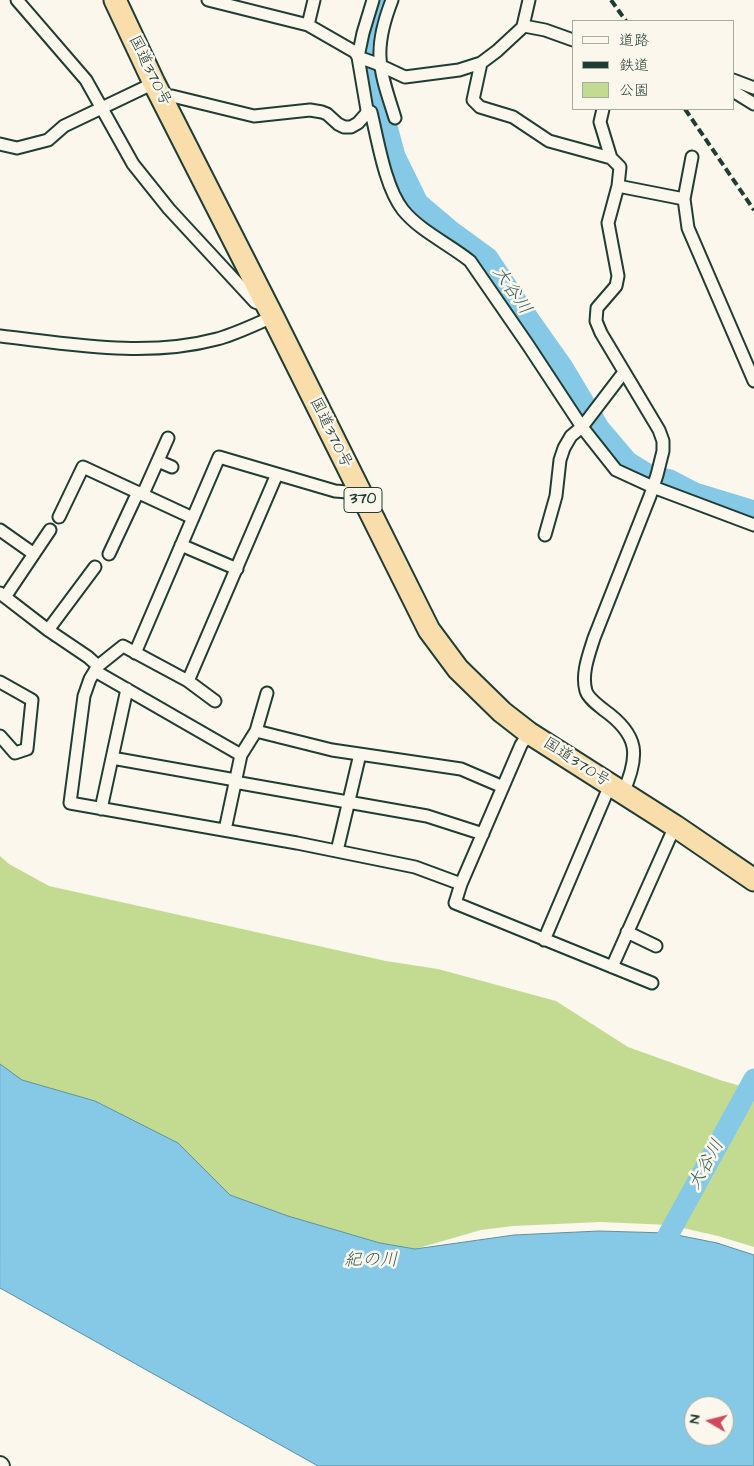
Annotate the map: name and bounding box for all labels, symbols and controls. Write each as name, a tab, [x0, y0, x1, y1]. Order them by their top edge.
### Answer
legend	[572, 20, 734, 110]
text: 道路	[619, 30, 649, 51]
street label: 国道370号	[124, 33, 174, 109]
text: 鉄道	[619, 55, 649, 76]
text: 公園	[619, 80, 649, 101]
water label: 大谷川	[487, 263, 535, 319]
street label: 国道370号	[305, 395, 355, 471]
road number: 370	[344, 488, 382, 512]
street label: 国道370号	[539, 734, 613, 792]
water label: 大谷川	[684, 1136, 730, 1194]
water label: 紀の川	[344, 1250, 398, 1272]
north arrow	[684, 1396, 734, 1446]
text: N	[685, 1413, 706, 1425]

